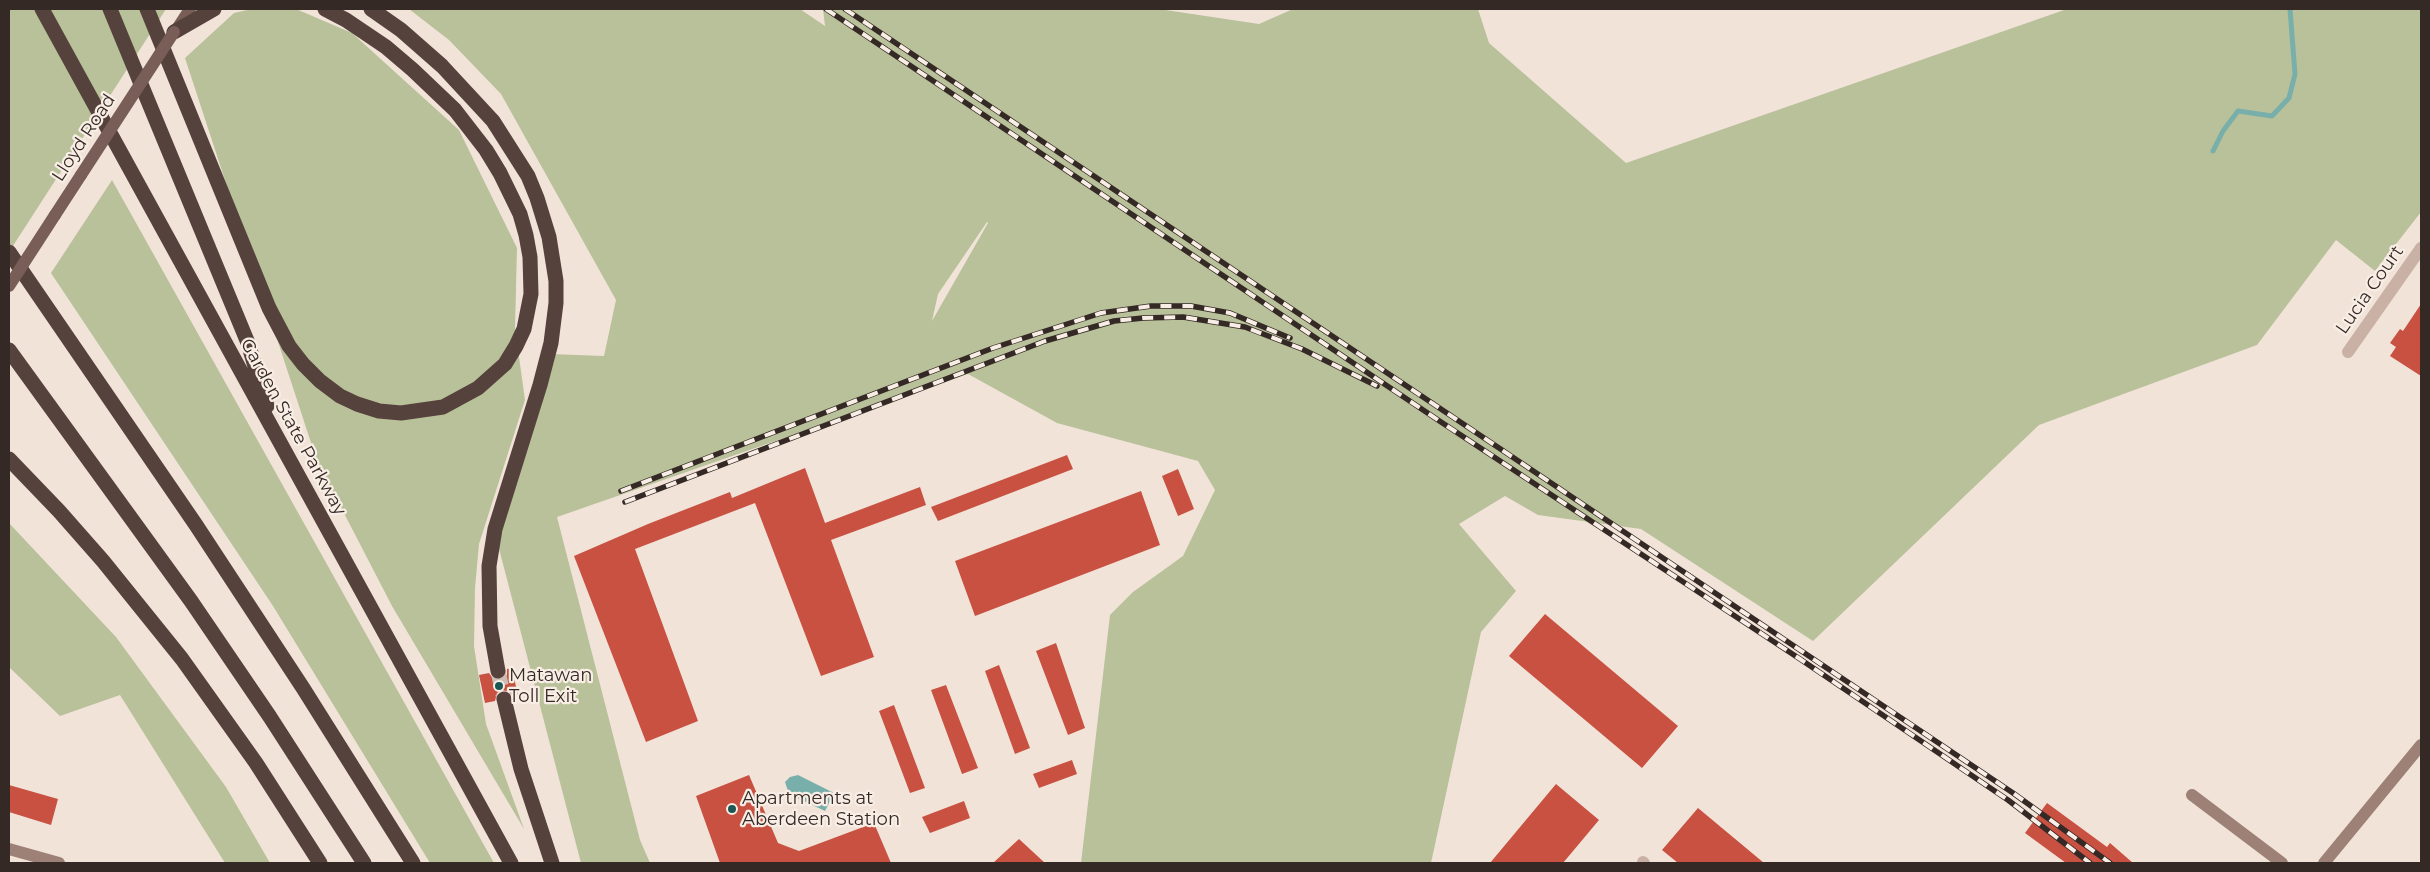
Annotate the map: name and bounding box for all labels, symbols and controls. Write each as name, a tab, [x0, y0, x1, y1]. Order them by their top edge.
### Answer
street label: Lloyd Road	[48, 90, 120, 186]
street label: Lucia Court	[2332, 242, 2408, 338]
street label: Garden State Parkway	[235, 335, 351, 519]
place label: Matawan Toll Exit	[509, 665, 592, 708]
marker: Matawan Toll Exit	[493, 680, 505, 692]
place label: Apartments at Aberdeen Station	[742, 788, 900, 831]
marker: Apartments at Aberdeen Station	[726, 803, 738, 815]

